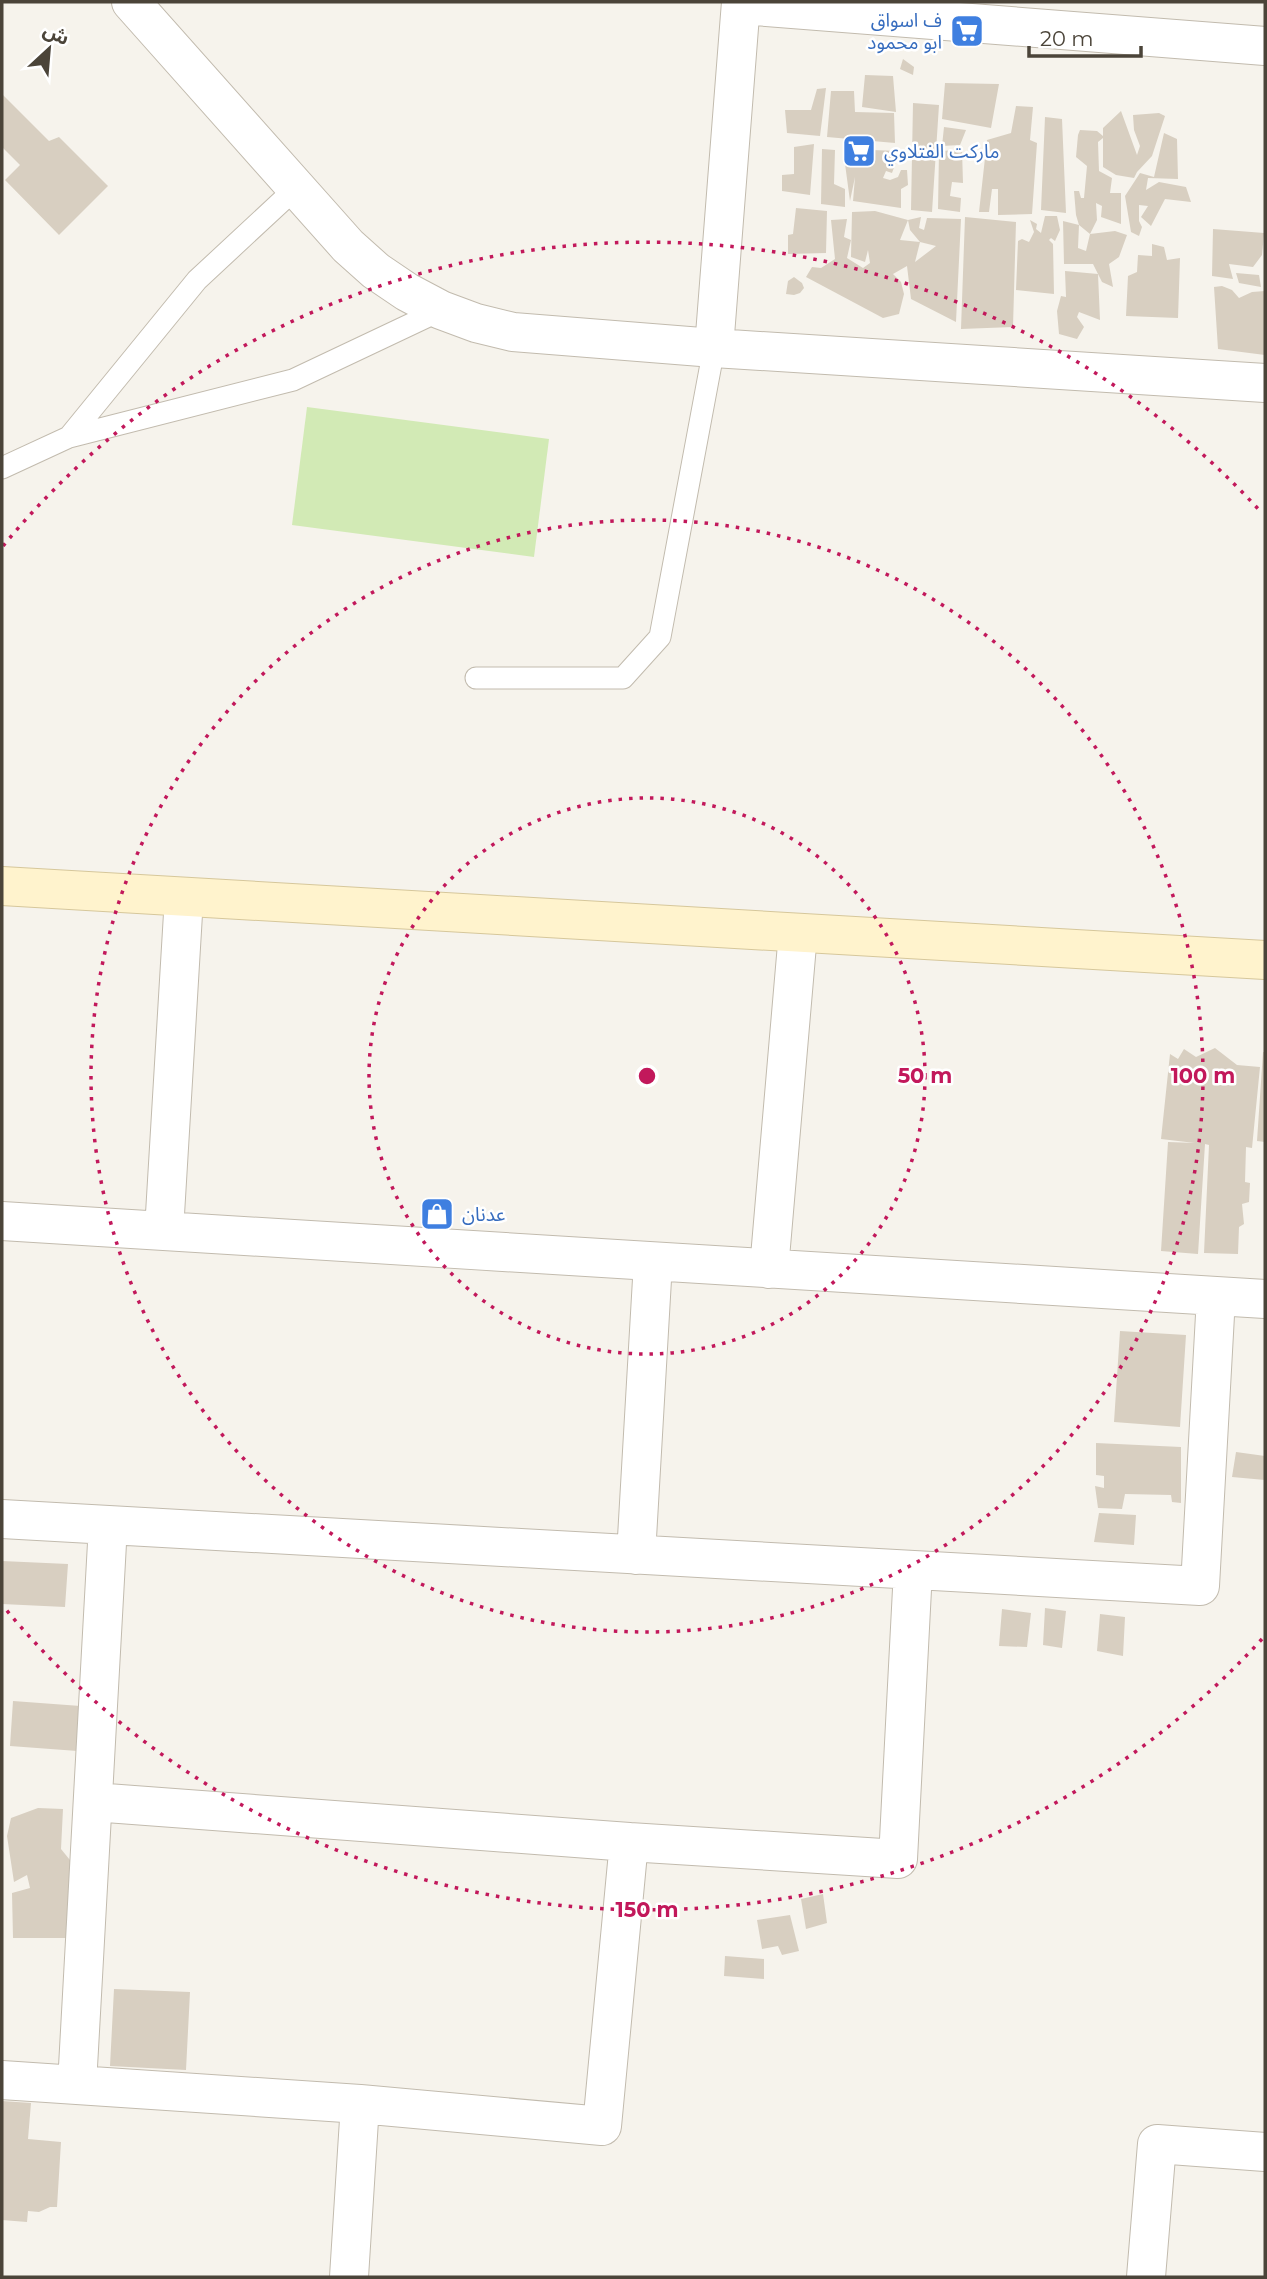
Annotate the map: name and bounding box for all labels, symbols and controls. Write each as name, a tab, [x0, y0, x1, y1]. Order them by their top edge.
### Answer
place label: ف اسواق ابو محمود	[867, 9, 942, 54]
supermarket icon: ف اسواق ابو محمود	[948, 12, 986, 50]
north arrow	[14, 14, 84, 84]
scale bar	[1029, 14, 1141, 58]
text: ش	[39, 18, 73, 50]
text: 20 m	[1040, 26, 1094, 51]
supermarket icon: ماركت الفتلاوي	[840, 132, 878, 170]
place label: ماركت الفتلاوي	[884, 140, 1000, 166]
text: 50 m	[898, 1063, 952, 1088]
text: 100 m	[1171, 1063, 1235, 1088]
centre of rings	[635, 1064, 659, 1088]
shop icon: عدنان	[418, 1195, 456, 1233]
place label: عدنان	[462, 1203, 505, 1226]
text: 150 m	[616, 1897, 678, 1922]

